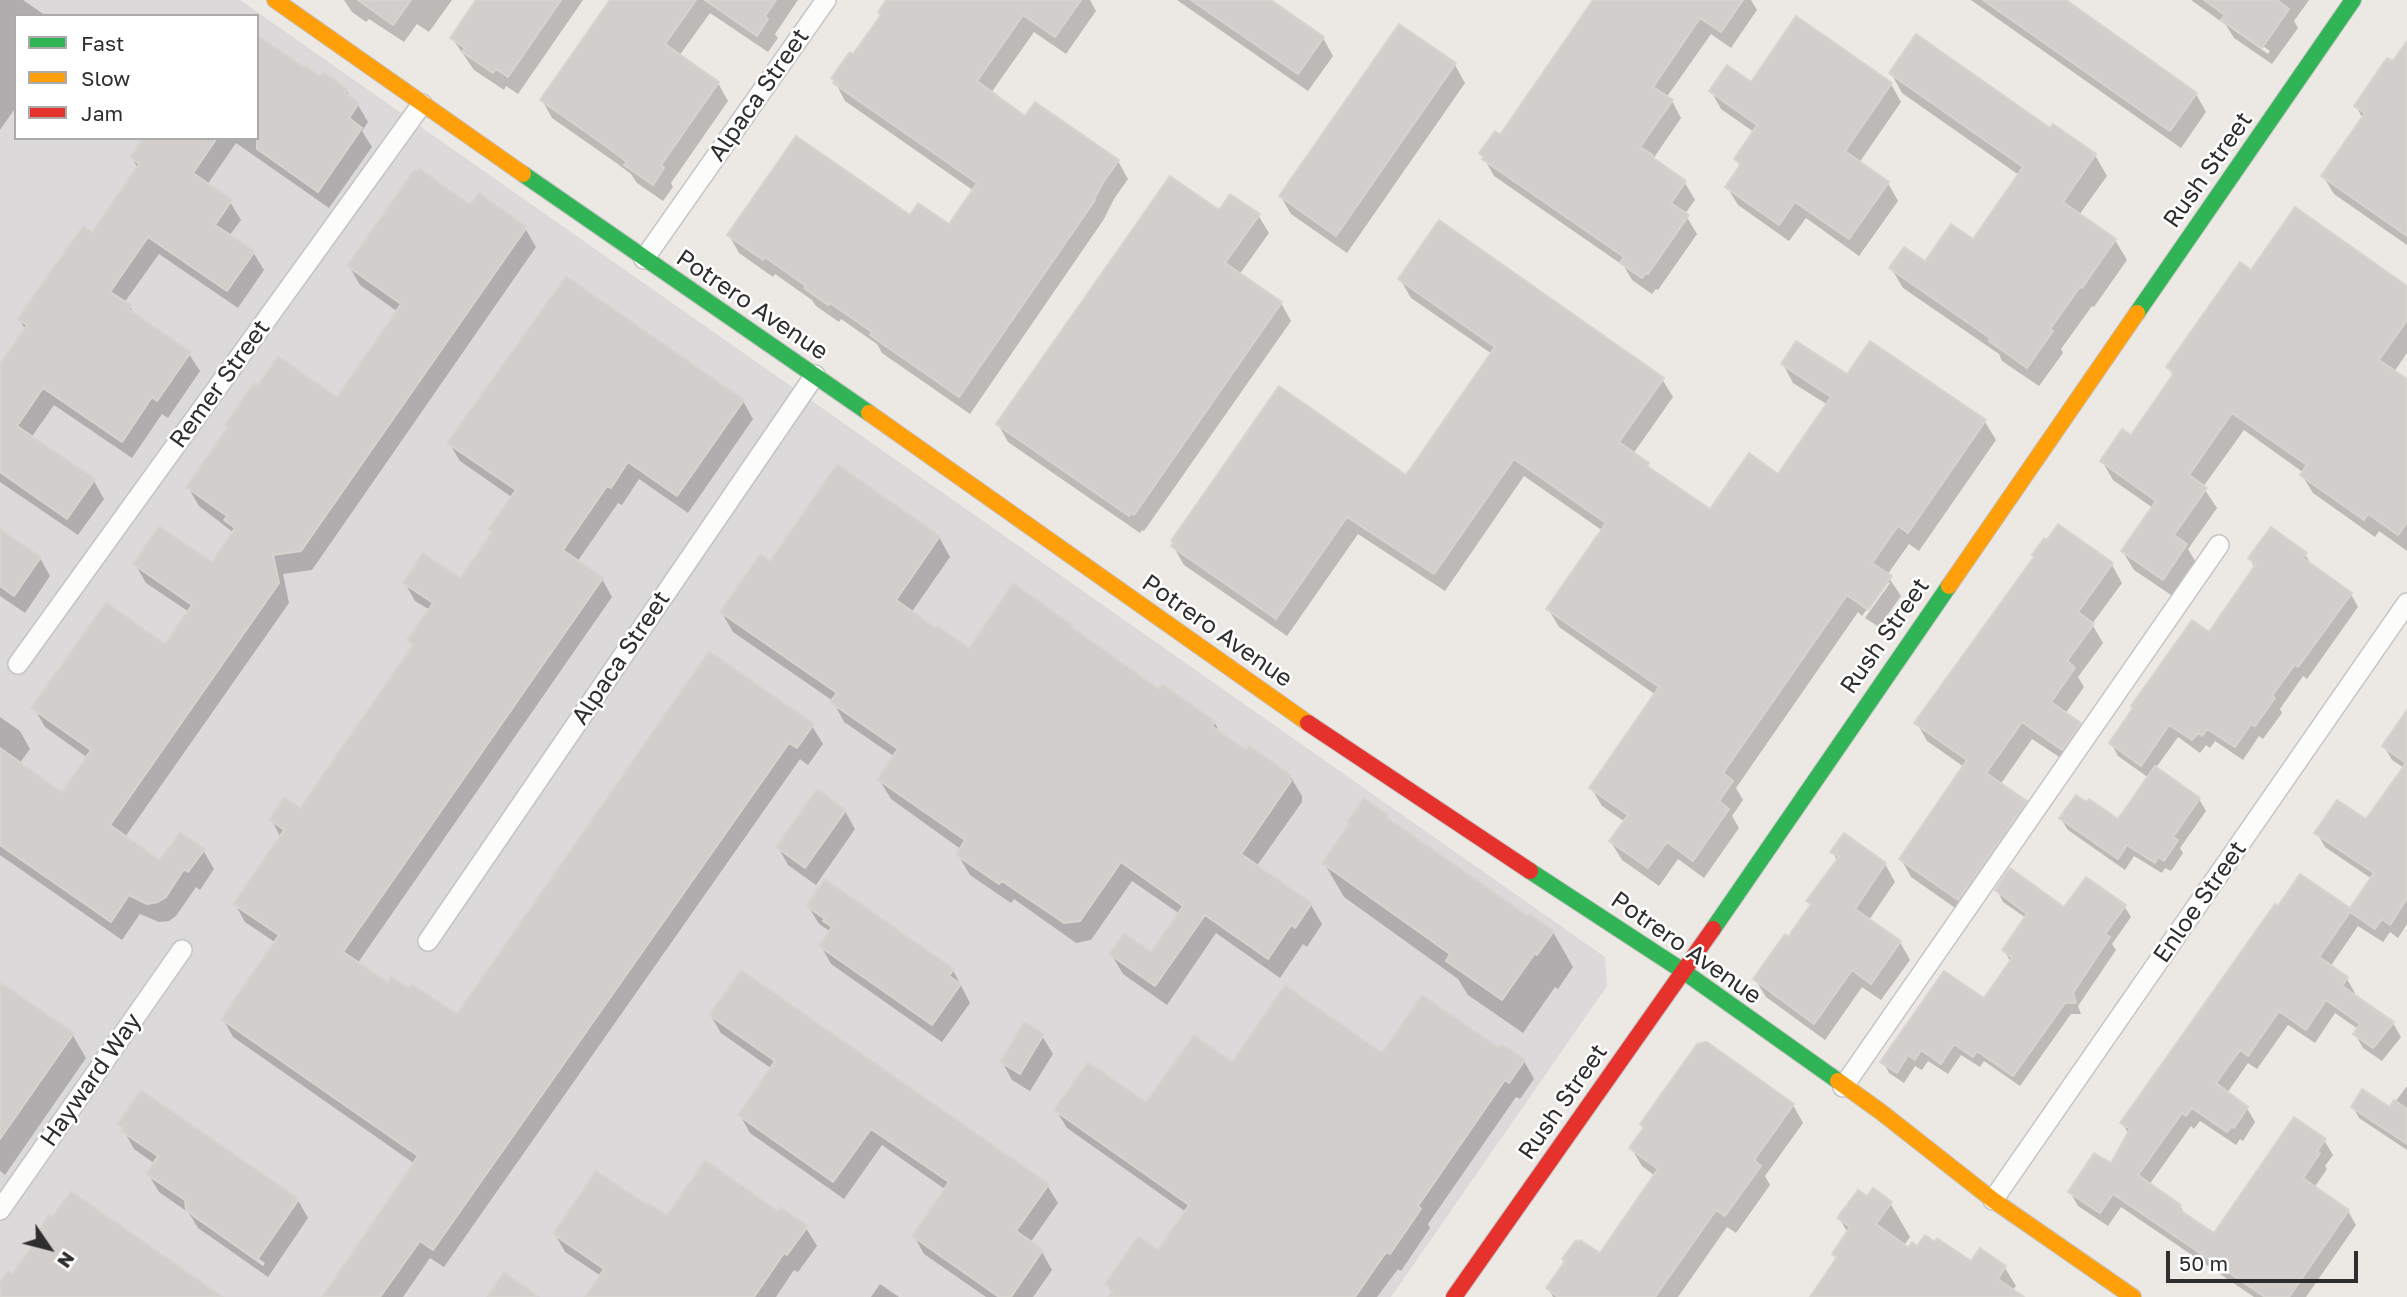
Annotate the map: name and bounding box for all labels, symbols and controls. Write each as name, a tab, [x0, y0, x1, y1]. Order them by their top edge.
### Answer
legend	[14, 14, 259, 140]
street label: Alpaca Street	[703, 23, 815, 167]
text: Fast	[81, 30, 124, 56]
text: Slow	[81, 65, 130, 91]
text: Jam	[81, 100, 123, 126]
street label: Rush Street	[2158, 106, 2258, 234]
street label: Potrero Avenue	[671, 244, 833, 366]
street label: Remer Street	[164, 314, 276, 454]
street label: Potrero Avenue	[1136, 569, 1298, 693]
street label: Rush Street	[1835, 572, 1935, 700]
street label: Alpaca Street	[566, 586, 676, 730]
street label: Enloe Street	[2147, 835, 2253, 969]
street label: Potrero Avenue	[1605, 886, 1767, 1010]
street label: Hayward Way	[34, 1008, 148, 1152]
street label: Rush Street	[1513, 1038, 1613, 1166]
north arrow	[14, 1213, 84, 1283]
scale bar	[2169, 1238, 2362, 1282]
text: N	[53, 1248, 80, 1273]
text: 50 m	[2179, 1250, 2228, 1276]

